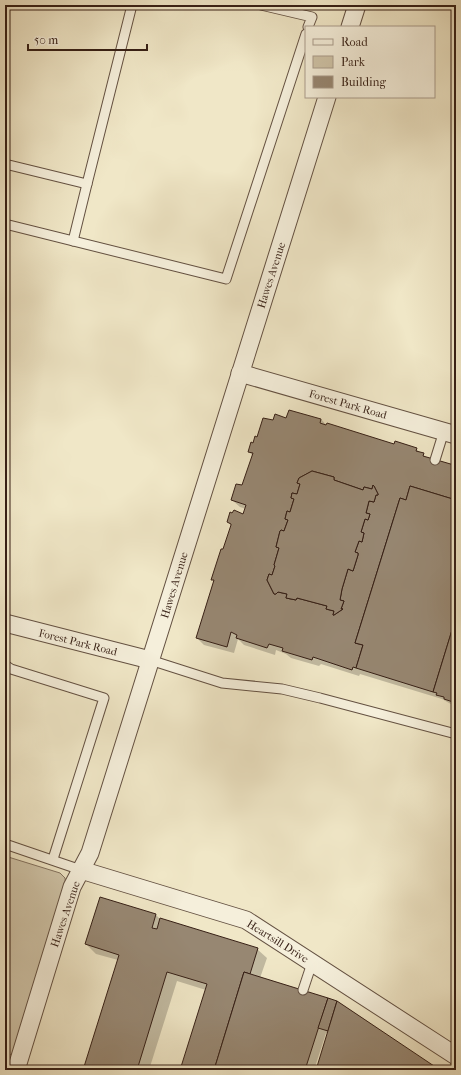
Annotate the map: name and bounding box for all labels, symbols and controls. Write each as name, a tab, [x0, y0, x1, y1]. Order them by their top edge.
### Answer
scale bar	[28, 26, 147, 52]
legend	[305, 26, 435, 98]
text: 50 m	[34, 33, 58, 47]
text: Road	[341, 35, 368, 49]
text: Park	[341, 55, 366, 69]
text: Building	[341, 75, 386, 89]
street label: Hawes Avenue	[255, 240, 288, 310]
street label: Forest Park Road	[307, 387, 389, 422]
street label: Hawes Avenue	[158, 550, 191, 620]
street label: Forest Park Road	[37, 626, 119, 659]
street label: Hawes Avenue	[48, 879, 83, 949]
street label: Heartsill Drive	[244, 917, 311, 966]

